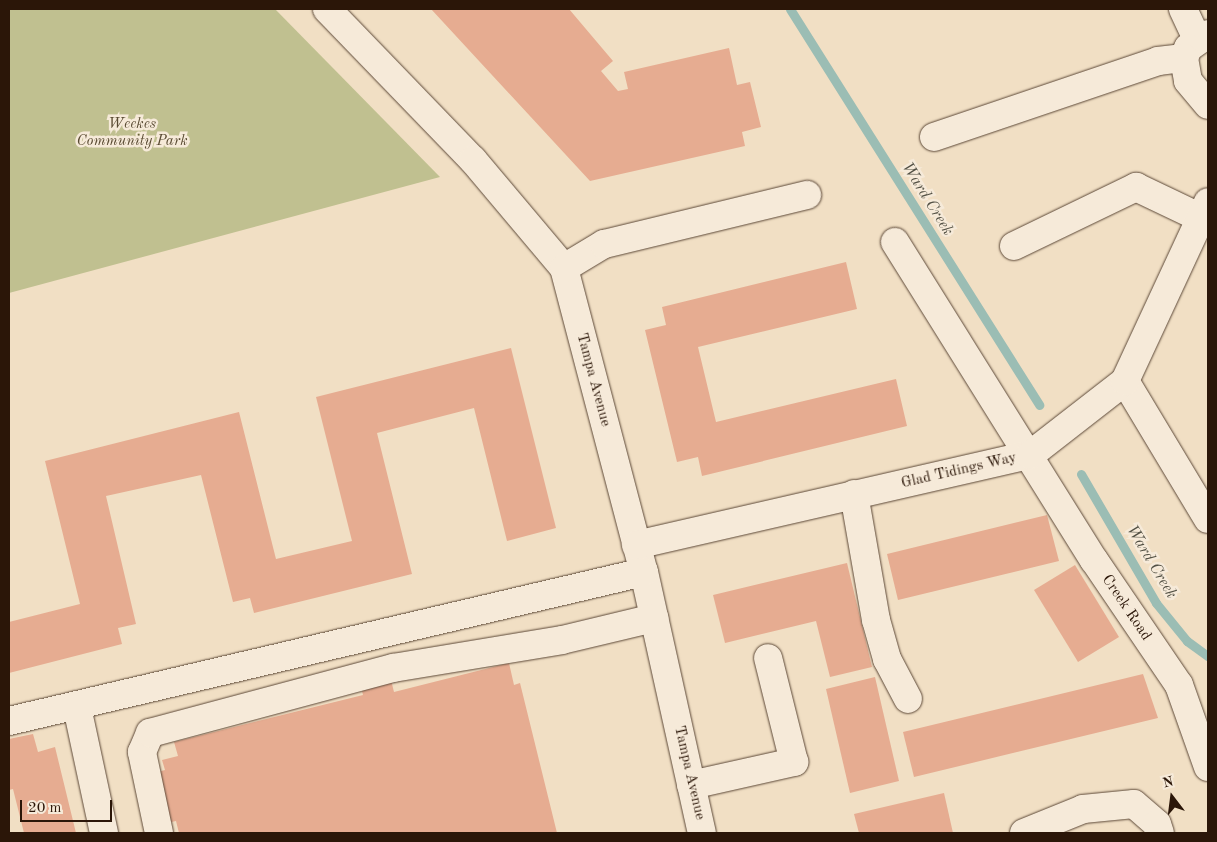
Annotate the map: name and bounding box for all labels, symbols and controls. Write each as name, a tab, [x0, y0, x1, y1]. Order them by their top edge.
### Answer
park label: Weekes Community Park	[77, 115, 187, 150]
water label: Ward Creek	[897, 159, 957, 239]
street label: Tampa Avenue	[572, 331, 614, 429]
street label: Glad Tidings Way	[900, 449, 1018, 493]
water label: Ward Creek	[1121, 522, 1181, 602]
street label: Creek Road	[1097, 572, 1155, 644]
street label: Tampa Avenue	[669, 724, 709, 822]
north arrow	[1147, 772, 1197, 822]
text: N	[1161, 774, 1175, 791]
scale bar	[22, 790, 115, 822]
text: 20 m	[28, 801, 62, 816]

